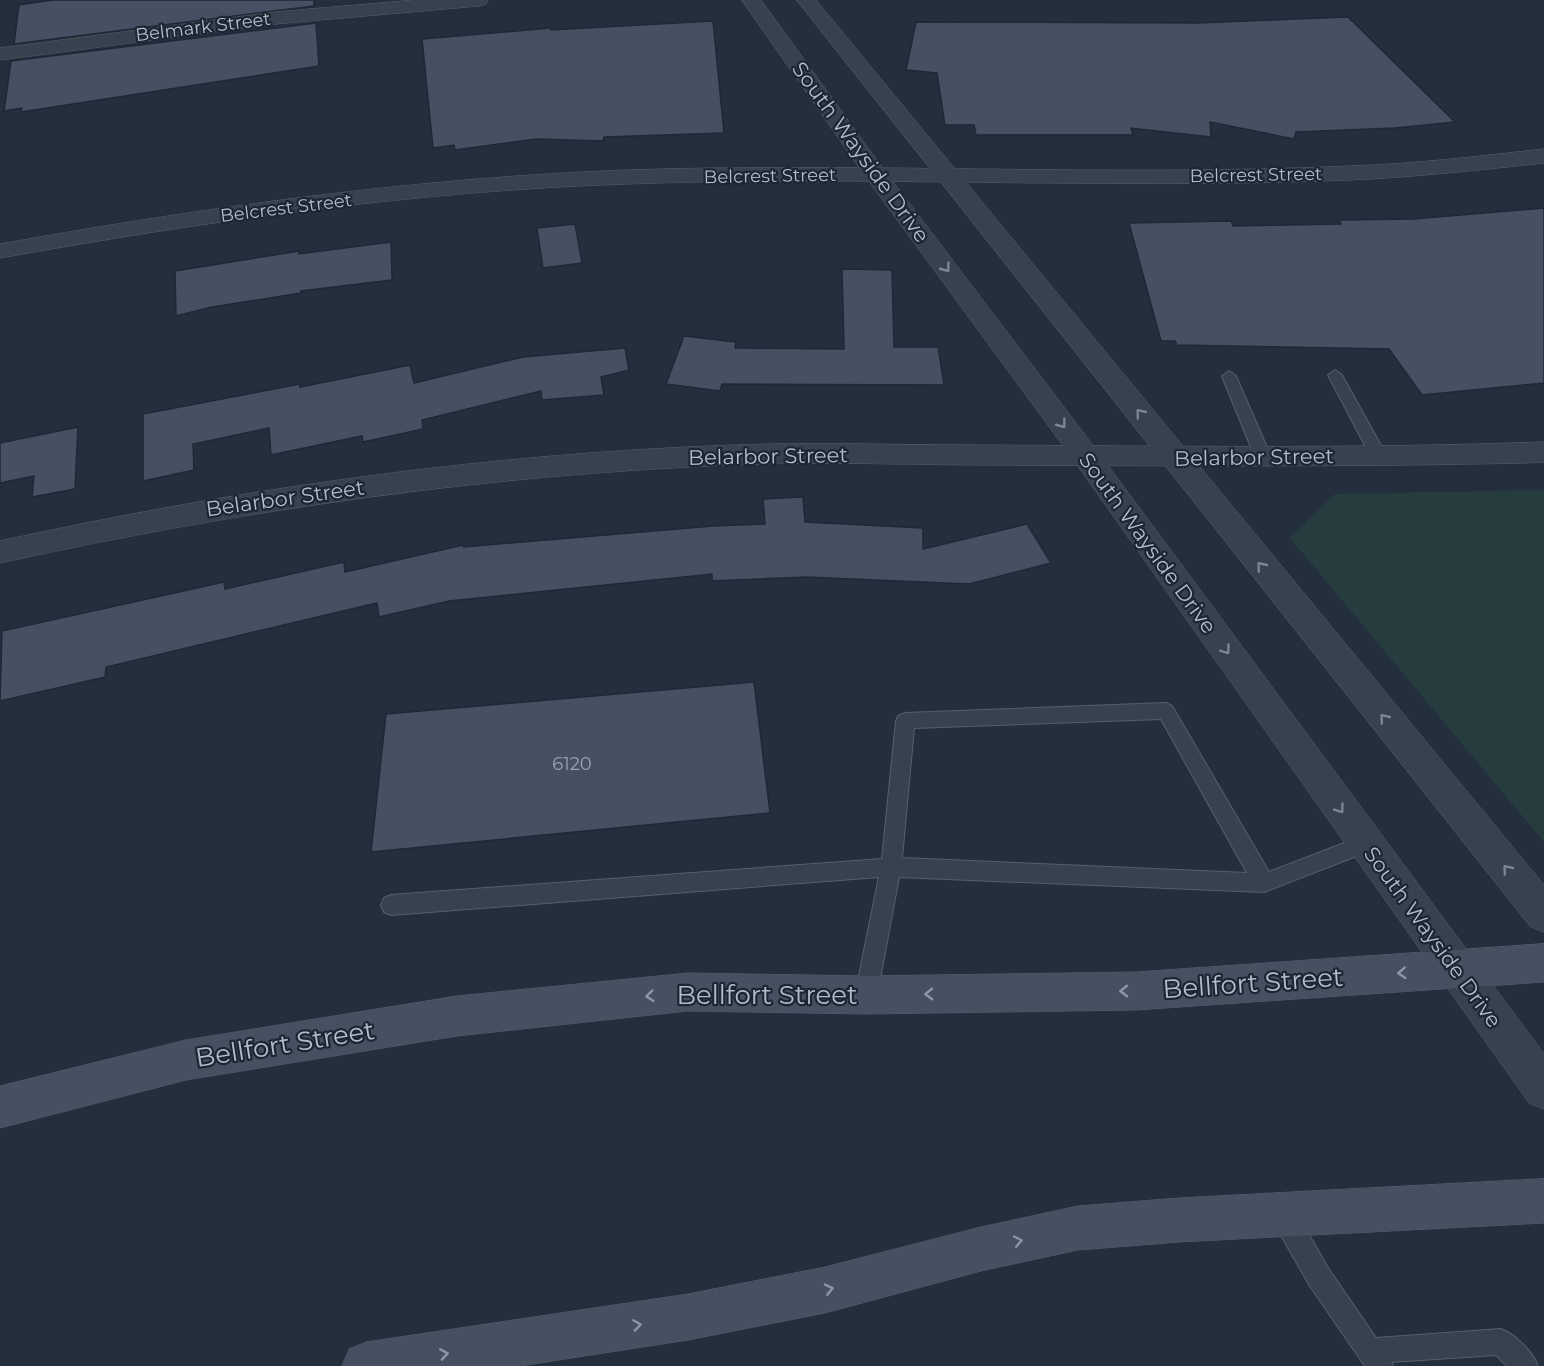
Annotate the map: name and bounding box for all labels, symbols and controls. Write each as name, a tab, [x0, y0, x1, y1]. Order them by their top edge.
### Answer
street label: Belmark Street	[134, 8, 272, 46]
street label: South Wayside Drive	[787, 57, 935, 247]
street label: Belcrest Street	[1190, 163, 1322, 187]
street label: Belcrest Street	[704, 164, 836, 188]
street label: Belcrest Street	[219, 189, 353, 227]
one-way arrow	[939, 261, 950, 272]
one-way arrow	[1136, 409, 1147, 420]
one-way arrow	[1055, 418, 1066, 429]
street label: Belarbor Street	[688, 442, 848, 470]
street label: Belarbor Street	[1174, 443, 1334, 471]
street label: South Wayside Drive	[1074, 448, 1222, 638]
street label: Belarbor Street	[204, 475, 366, 521]
one-way arrow	[1258, 562, 1269, 573]
one-way arrow	[1219, 644, 1230, 655]
one-way arrow	[1380, 714, 1391, 725]
house number: 6120	[552, 753, 592, 775]
one-way arrow	[1333, 802, 1344, 813]
street label: South Wayside Drive	[1359, 842, 1507, 1032]
one-way arrow	[1503, 865, 1514, 876]
street label: Bellfort Street	[1162, 961, 1344, 1005]
one-way arrow	[1397, 966, 1406, 979]
street label: Bellfort Street	[677, 979, 857, 1011]
one-way arrow	[1119, 985, 1128, 997]
one-way arrow	[924, 988, 933, 1000]
one-way arrow	[645, 989, 654, 1002]
street label: Bellfort Street	[193, 1014, 377, 1074]
one-way arrow	[1013, 1236, 1023, 1249]
one-way arrow	[824, 1283, 834, 1296]
one-way arrow	[633, 1319, 642, 1331]
one-way arrow	[440, 1348, 449, 1360]

